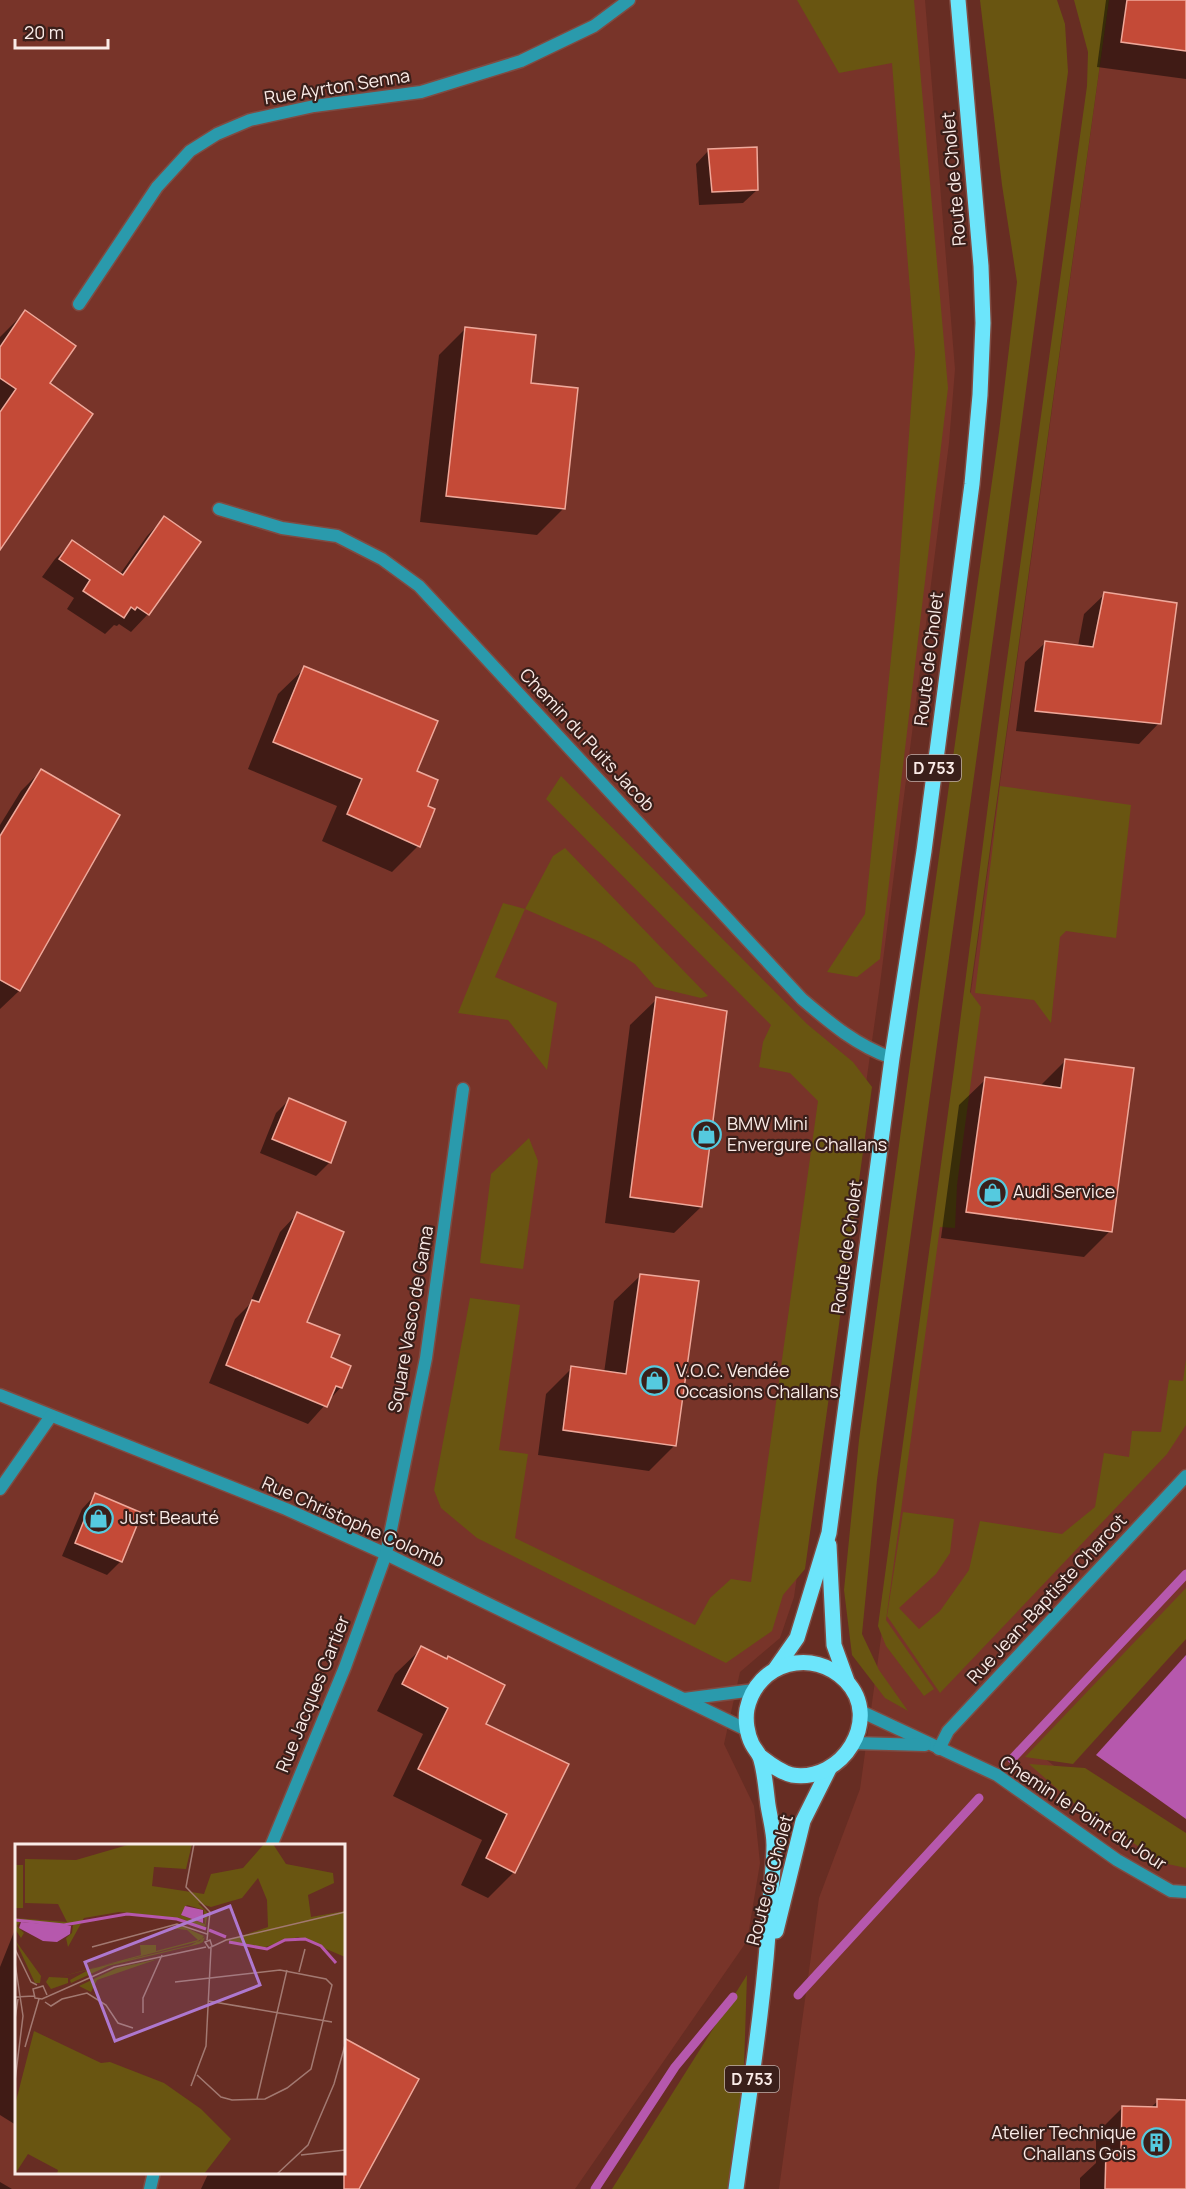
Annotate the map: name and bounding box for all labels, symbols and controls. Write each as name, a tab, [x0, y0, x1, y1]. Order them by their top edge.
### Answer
scale bar	[15, 12, 108, 50]
text: 20 m	[24, 20, 64, 44]
street label: Rue Ayrton Senna	[262, 63, 411, 109]
street label: Route de Cholet	[935, 111, 971, 247]
street label: Route de Cholet	[908, 591, 948, 727]
street label: Chemin du Puits Jacob	[515, 662, 661, 816]
road number: D 753	[907, 755, 961, 781]
place label: BMW Mini Envergure Challans	[727, 1111, 887, 1156]
shop icon: BMW Mini Envergure Challans	[690, 1118, 722, 1150]
shop icon: Audi Service	[976, 1176, 1008, 1208]
street label: Route de Cholet	[825, 1179, 867, 1315]
place label: Audi Service	[1013, 1179, 1115, 1203]
street label: Square Vasco de Gama	[382, 1224, 438, 1414]
place label: V.O.C. Vendée Occasions Challans	[676, 1358, 839, 1403]
shop icon: V.O.C. Vendée Occasions Challans	[639, 1365, 671, 1397]
street label: Rue Christophe Colomb	[258, 1470, 448, 1572]
shop icon: Just Beauté	[83, 1502, 115, 1534]
place label: Just Beauté	[120, 1505, 219, 1529]
street label: Rue Jean-Baptiste Charcot	[961, 1508, 1131, 1688]
street label: Rue Jacques Cartier	[270, 1611, 355, 1776]
street label: Chemin le Point du Jour	[996, 1749, 1172, 1875]
street label: Route de Cholet	[740, 1812, 798, 1948]
inset map	[15, 1844, 345, 2174]
road number: D 753	[725, 2066, 779, 2092]
place label: Atelier Technique Challans Gois	[991, 2120, 1136, 2165]
building icon: Atelier Technique Challans Gois	[1141, 2127, 1173, 2159]

